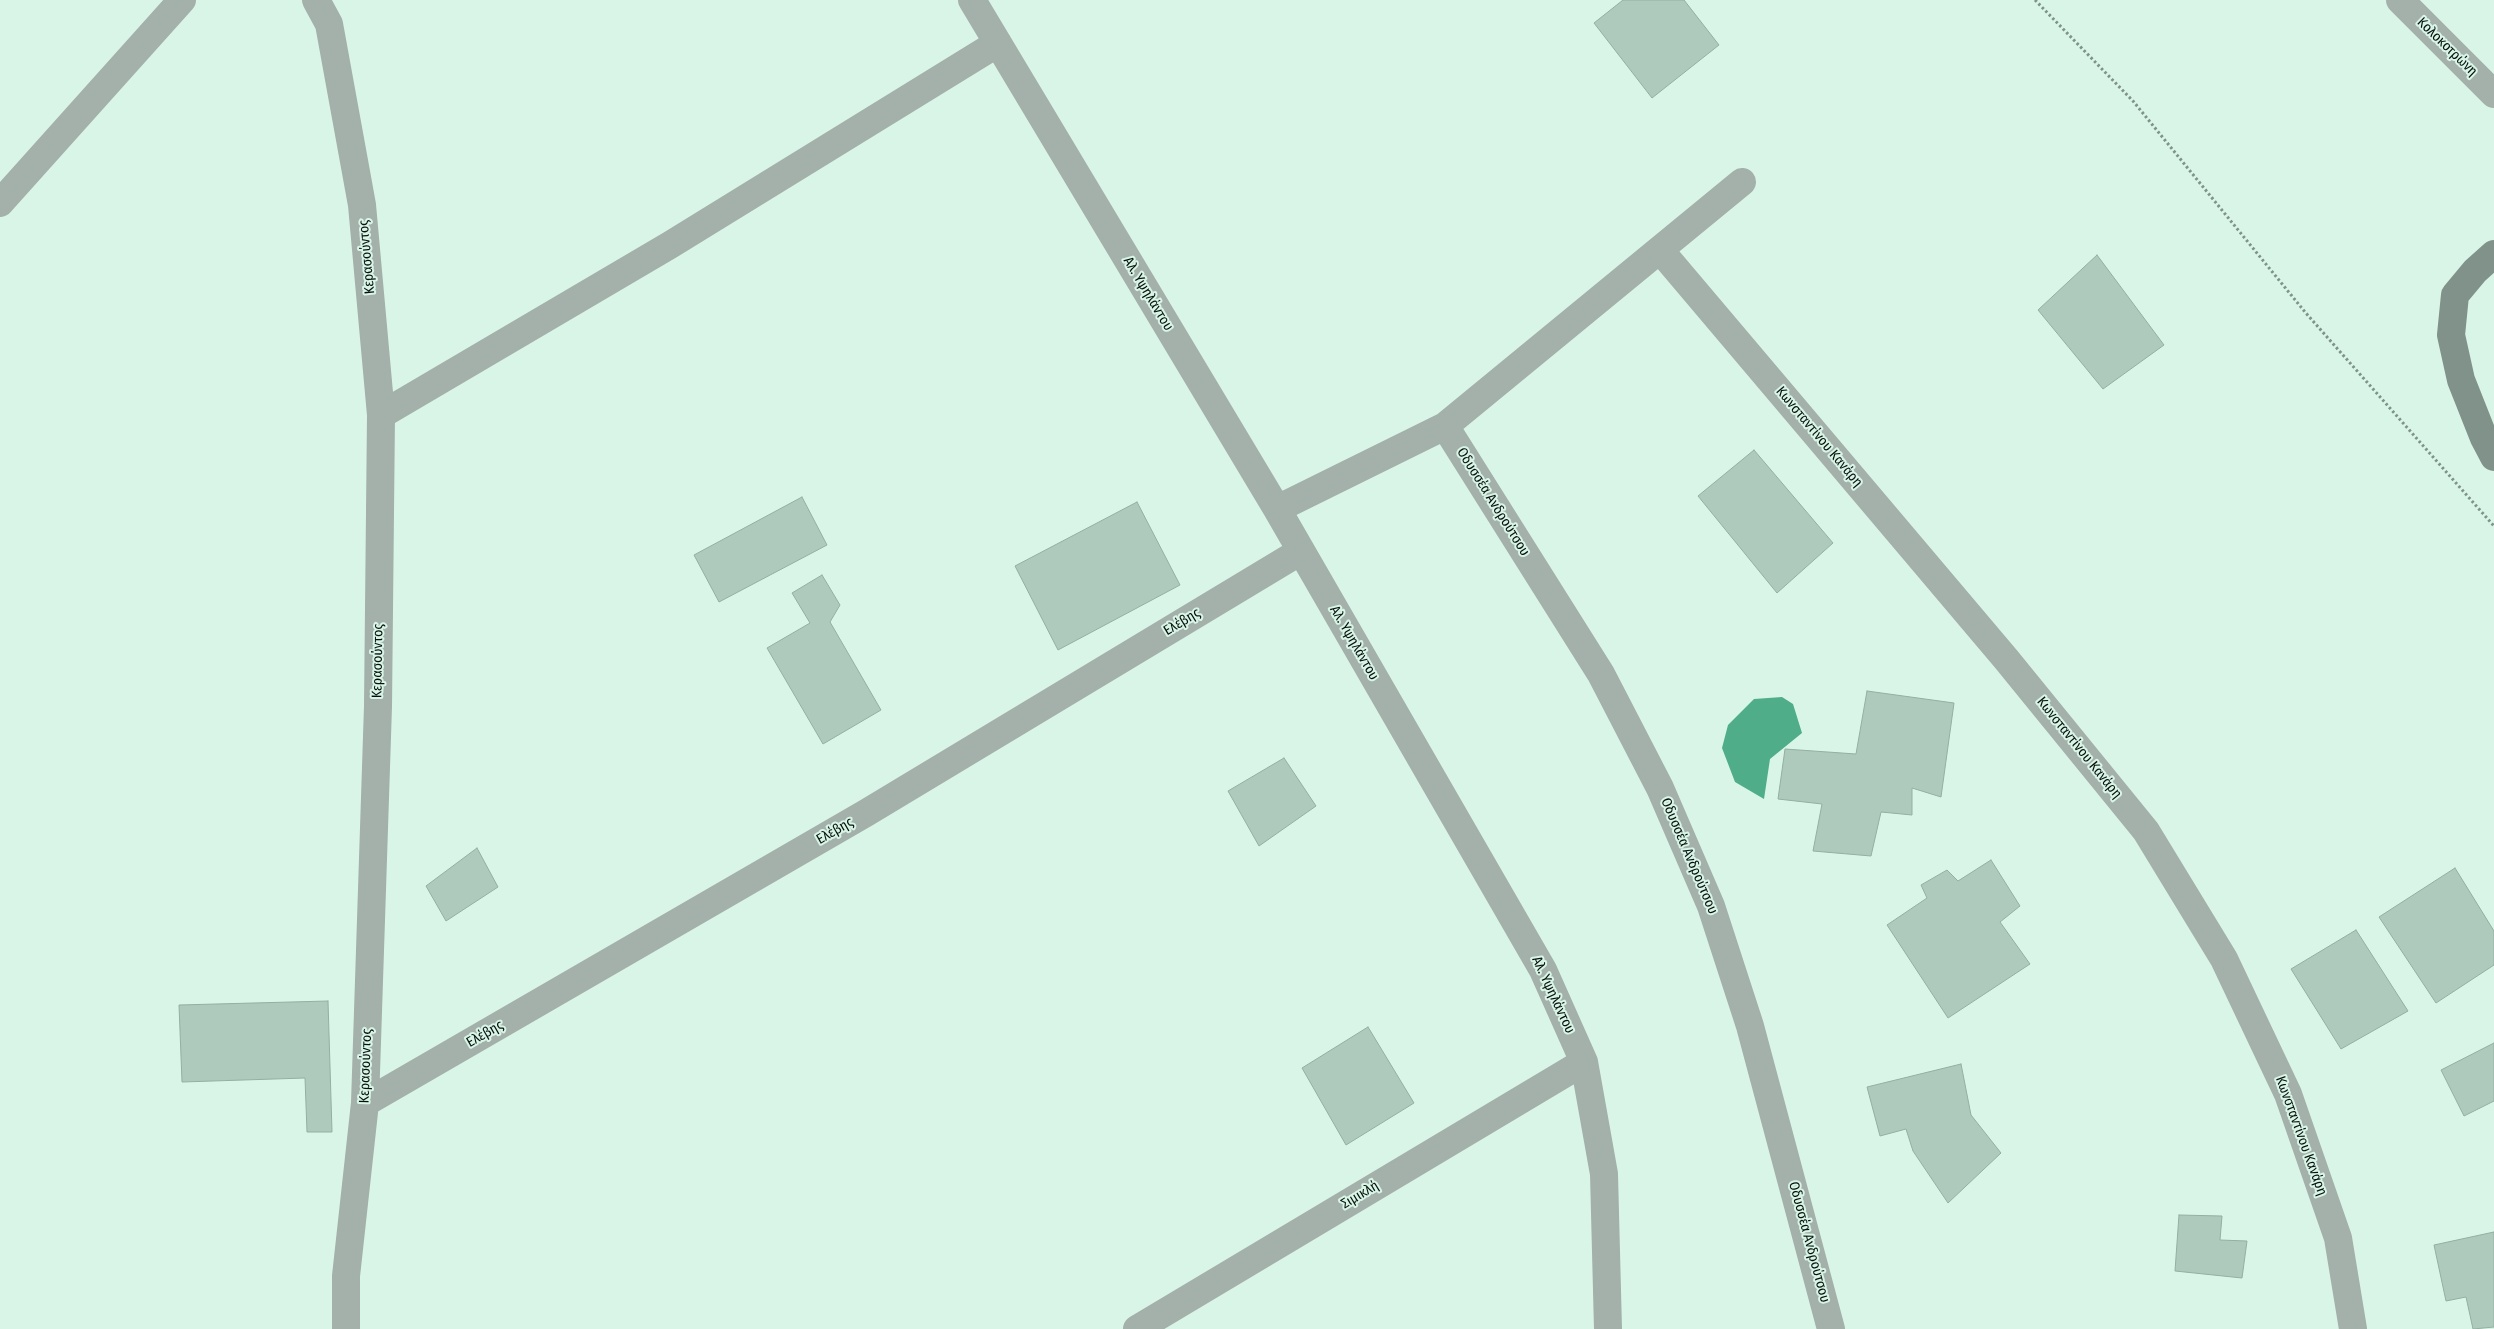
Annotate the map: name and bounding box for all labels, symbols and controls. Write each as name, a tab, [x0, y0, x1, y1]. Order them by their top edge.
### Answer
street label: Κολοκοτρώνη	[2413, 14, 2481, 80]
street label: Κερασούντος	[355, 219, 379, 295]
street label: Αλ. Υψηλάντου	[1119, 254, 1177, 334]
street label: Κωνσταντίνου Κανάρη	[1772, 383, 1866, 491]
street label: Οδυσσέα Ανδρούτσου	[1453, 445, 1533, 559]
street label: Αλ. Υψηλάντου	[1326, 603, 1382, 683]
street label: Ελέβης	[1161, 605, 1203, 639]
street label: Κερασούντος	[369, 624, 387, 698]
street label: Κωνσταντίνου Κανάρη	[2033, 694, 2125, 802]
street label: Οδυσσέα Ανδρούτσου	[1657, 795, 1721, 917]
street label: Ελέβης	[814, 814, 856, 848]
street label: Αλ. Υψηλάντου	[1528, 954, 1578, 1036]
street label: Ελέβης	[464, 1017, 506, 1051]
street label: Κερασούντος	[356, 1028, 376, 1104]
street label: Κωνσταντίνου Κανάρη	[2272, 1074, 2330, 1198]
street label: Σιμικλή	[1338, 1177, 1382, 1213]
street label: Οδυσσέα Ανδρούτσου	[1785, 1180, 1833, 1304]

